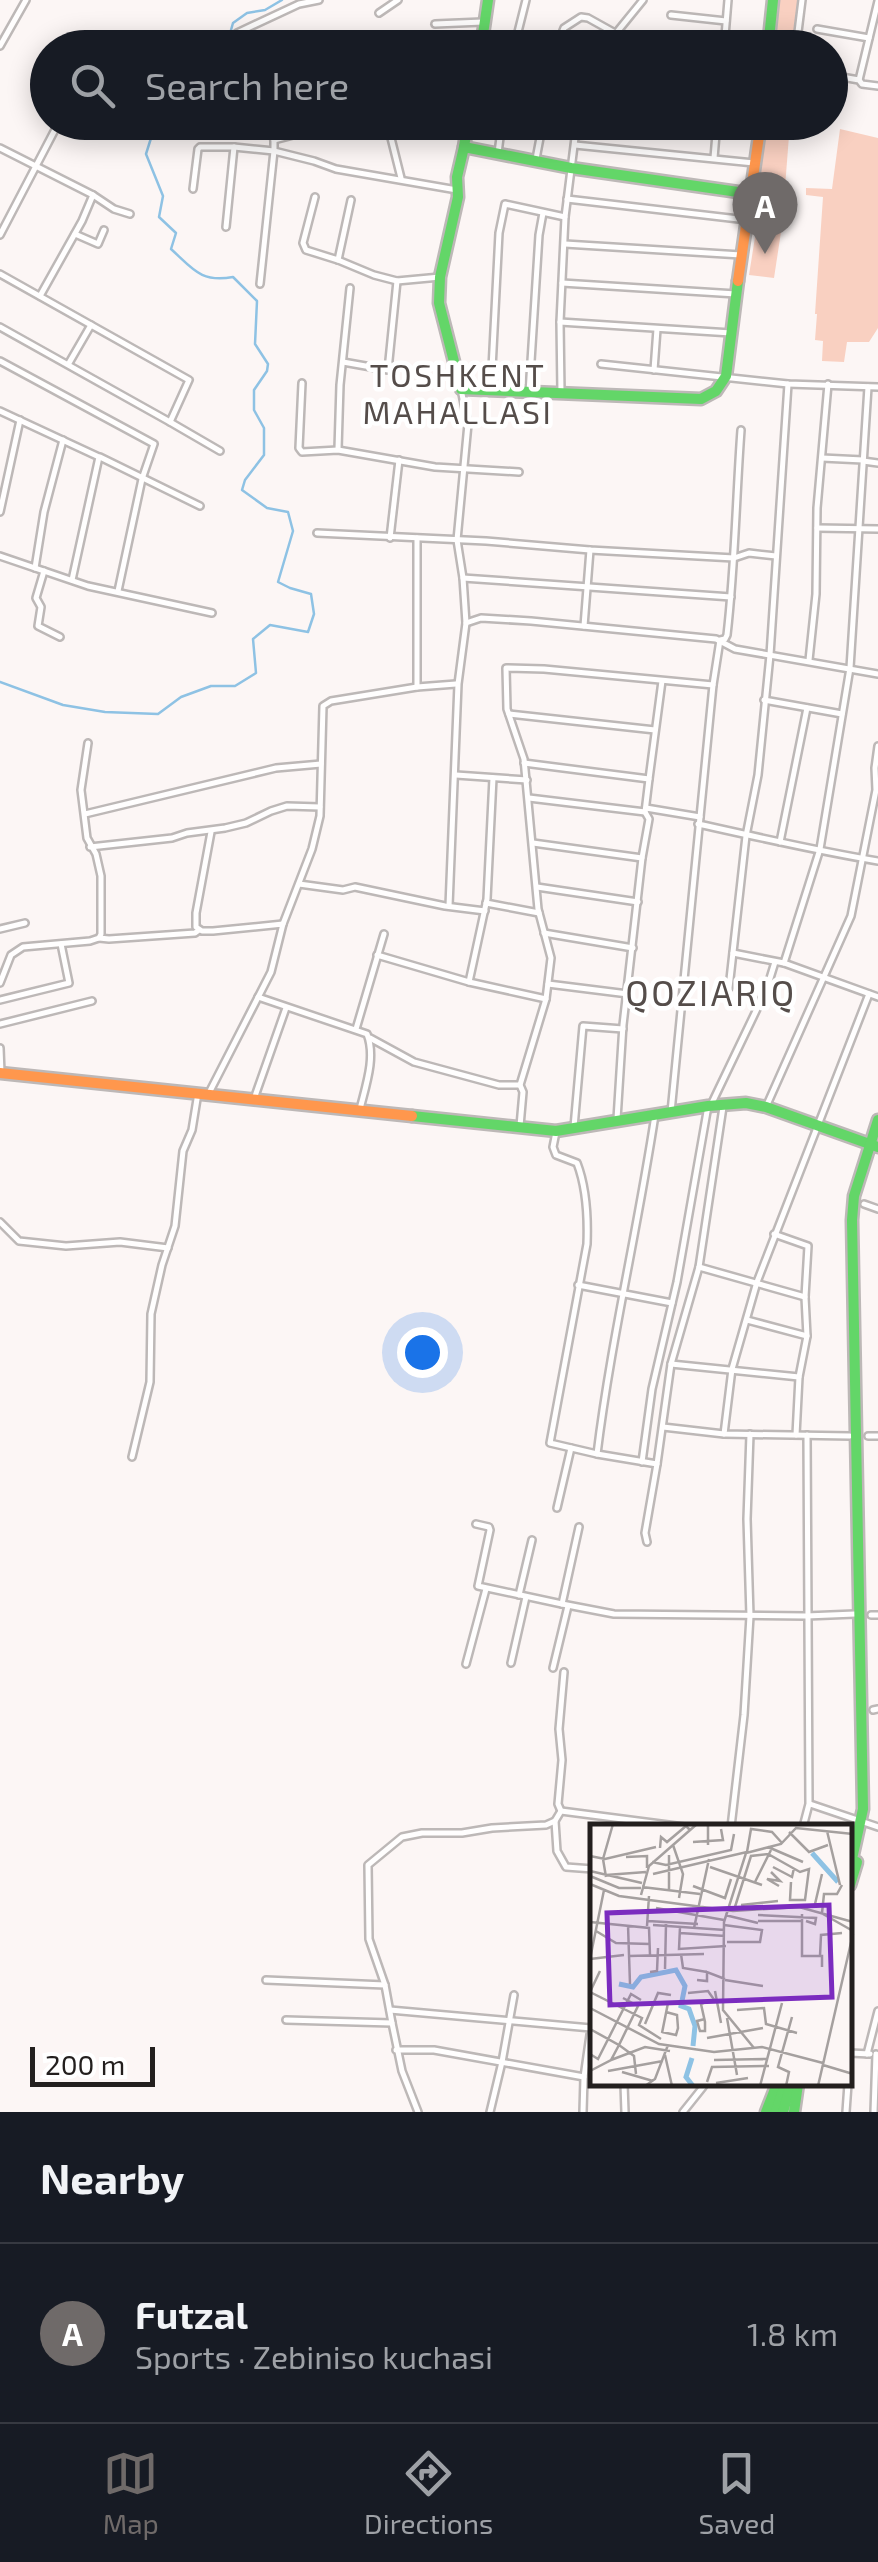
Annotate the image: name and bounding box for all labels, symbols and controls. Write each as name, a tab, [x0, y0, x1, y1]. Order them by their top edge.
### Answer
search box	[30, 30, 848, 140]
icon: search	[65, 58, 120, 113]
text: Search here	[145, 62, 349, 108]
pin: A	[732, 172, 798, 254]
district label: TOSHKENT MAHALLASI	[363, 355, 553, 430]
district label: QOZIARIQ	[625, 971, 797, 1013]
your location	[397, 1327, 448, 1378]
inset map	[590, 1824, 853, 2087]
scale bar	[30, 2042, 155, 2086]
text: 200 m	[45, 2047, 125, 2081]
text: Nearby	[40, 2152, 184, 2202]
text: Futzal	[135, 2291, 248, 2337]
text: A	[62, 2314, 83, 2352]
text: 1.8 km	[747, 2314, 838, 2352]
text: Sports · Zebiniso kuchasi	[135, 2337, 493, 2375]
tab: Map	[103, 2446, 159, 2540]
tab: Directions	[364, 2446, 493, 2540]
tab: Saved	[699, 2446, 775, 2540]

